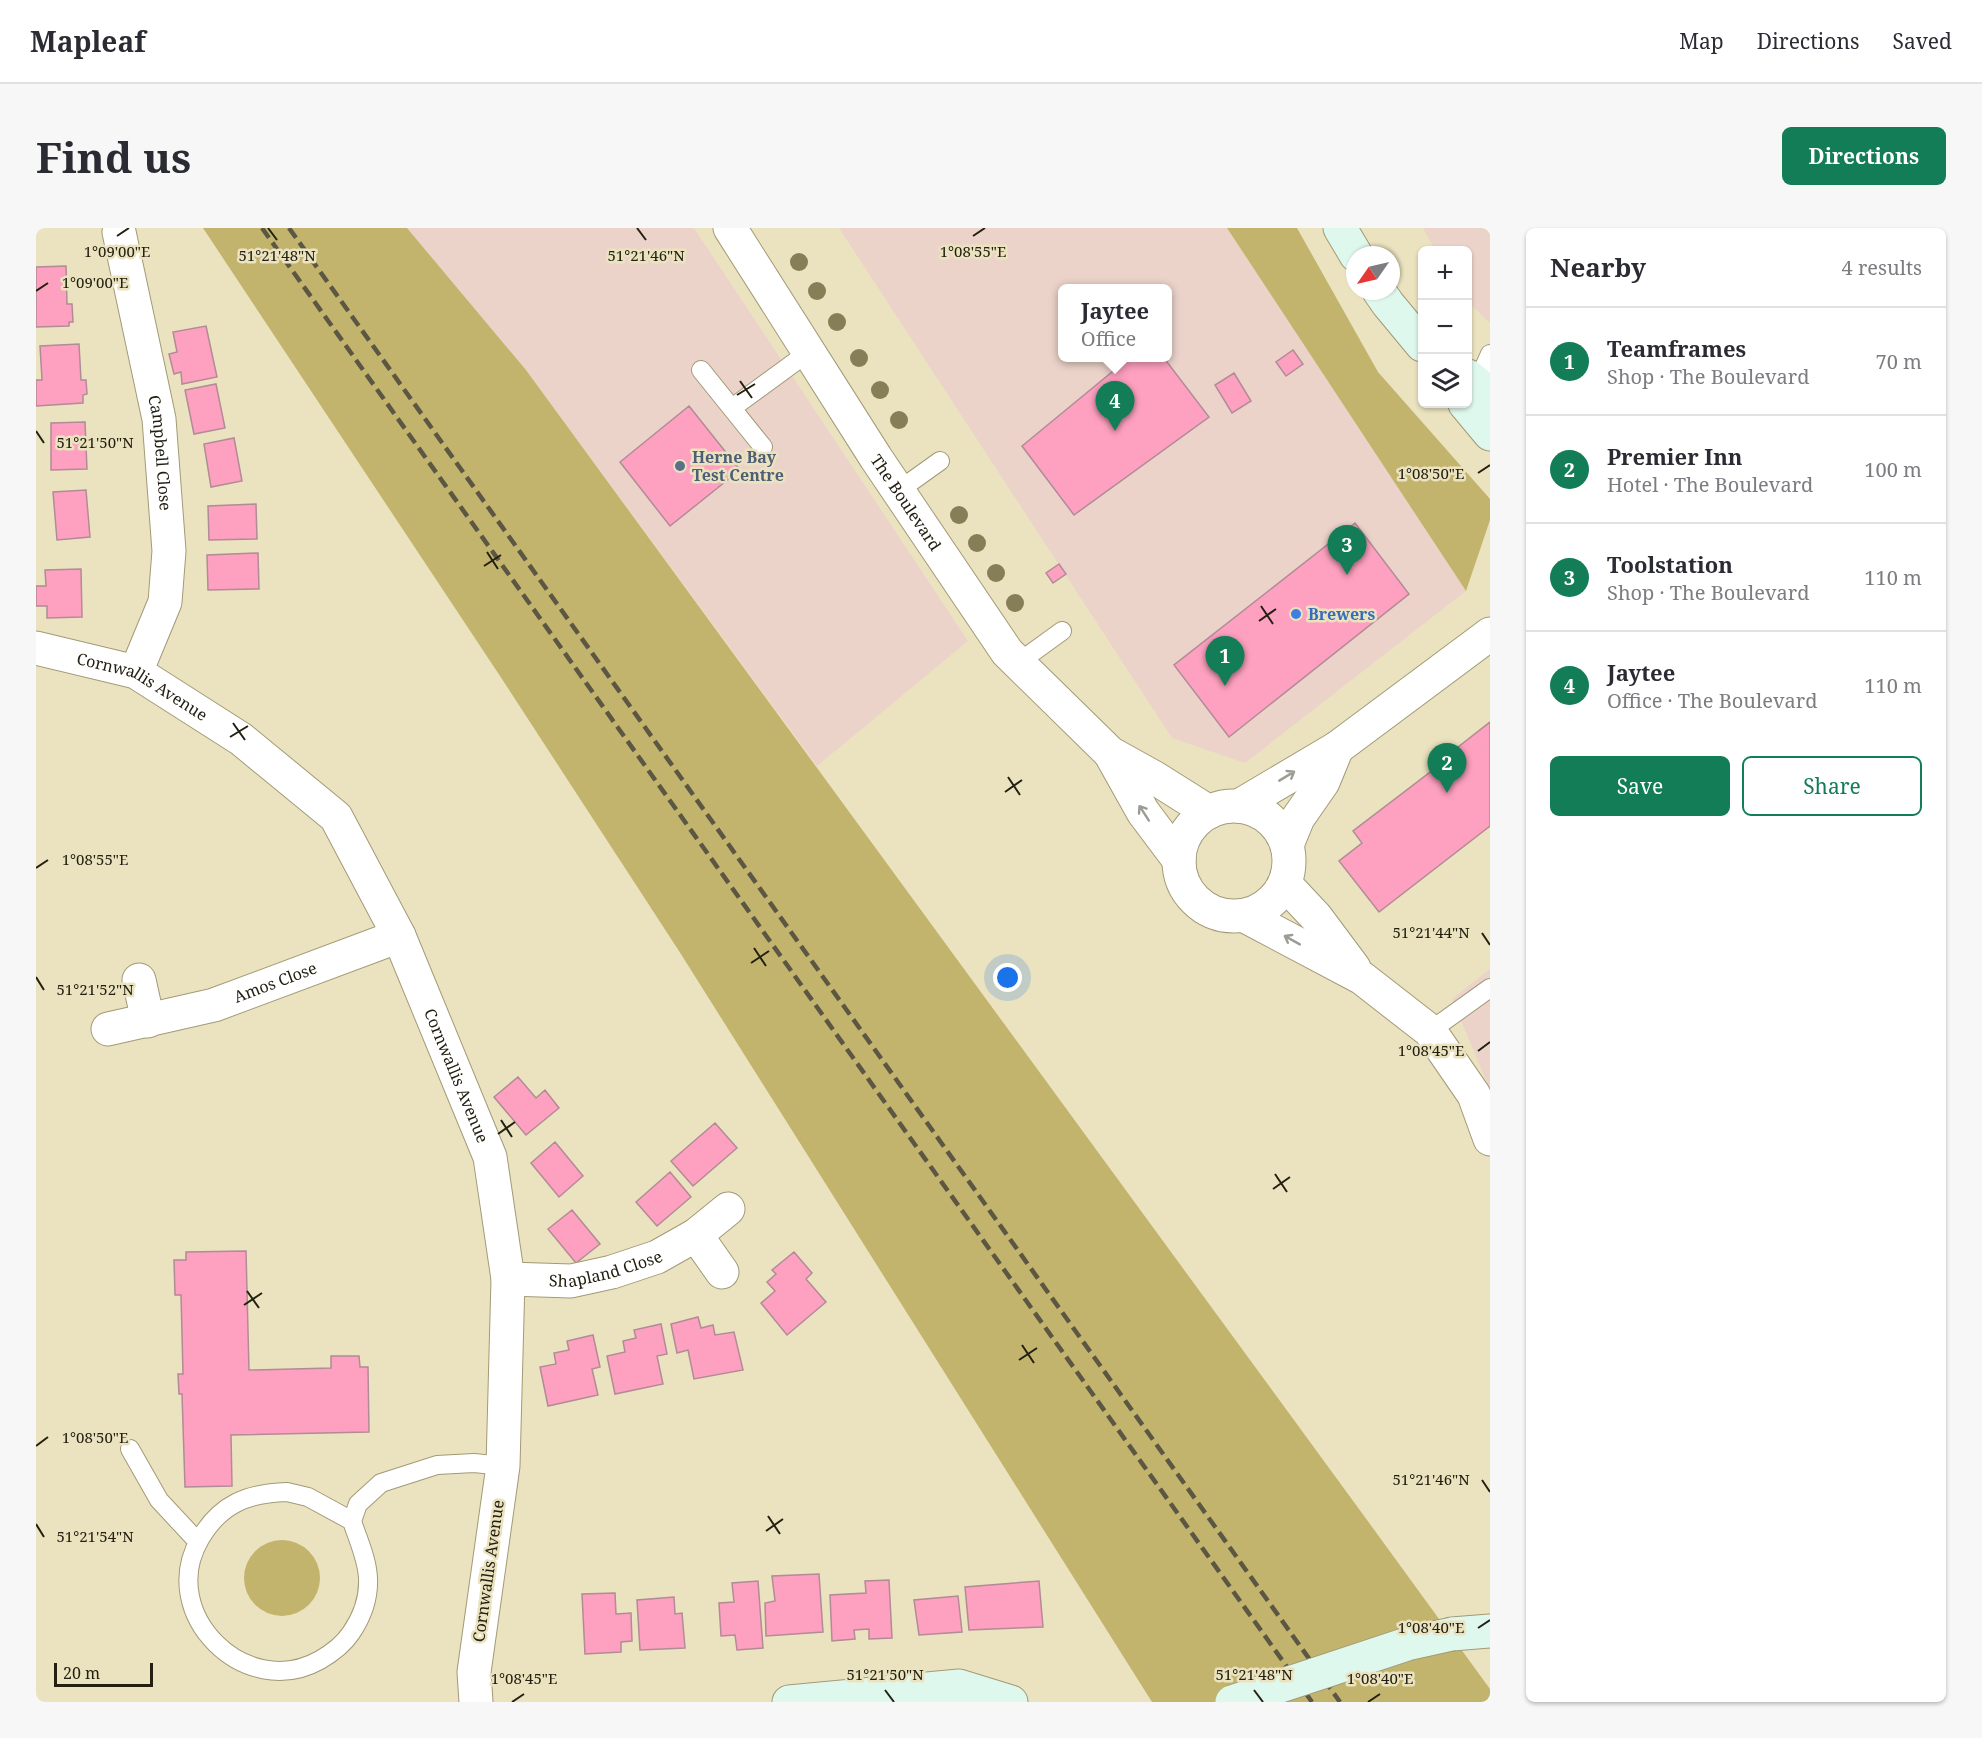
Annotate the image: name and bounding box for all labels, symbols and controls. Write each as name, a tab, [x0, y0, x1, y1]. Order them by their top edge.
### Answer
text: Mapleaf	[30, 22, 146, 60]
text: Map	[1679, 27, 1724, 55]
text: Directions	[1757, 27, 1859, 55]
text: Saved	[1892, 27, 1952, 55]
button: Directions	[1782, 127, 1946, 185]
text: Find us	[36, 128, 191, 185]
text: 1°09'00"E	[84, 241, 150, 261]
text: 1°08'55"E	[940, 241, 1006, 261]
text: 51°21'48"N	[238, 245, 316, 265]
text: 51°21'46"N	[607, 245, 685, 265]
north arrow	[1346, 246, 1400, 300]
map controls	[1418, 246, 1472, 408]
button: +	[1418, 246, 1472, 300]
text: Nearby	[1550, 249, 1646, 285]
text: 4 results	[1842, 254, 1922, 281]
text: 1°09'00"E	[62, 272, 128, 292]
popup	[1058, 284, 1172, 362]
text: Jaytee	[1081, 295, 1149, 325]
button: −	[1418, 300, 1472, 354]
text: Office	[1081, 325, 1136, 352]
text: Teamframes	[1607, 333, 1746, 363]
text: 1	[1564, 348, 1575, 375]
text: 70 m	[1876, 348, 1922, 375]
button: layers	[1418, 354, 1472, 408]
text: Shop · The Boulevard	[1607, 363, 1809, 390]
pin: 4	[1096, 382, 1134, 431]
street label: Campbell Close	[143, 393, 177, 511]
text: 51°21'50"N	[56, 432, 134, 452]
text: Premier Inn	[1607, 441, 1743, 471]
place label: Herne Bay Test Centre	[692, 446, 784, 486]
street label: The Boulevard	[866, 450, 946, 555]
text: 2	[1564, 456, 1575, 483]
text: 100 m	[1864, 456, 1922, 483]
marker: Herne Bay Test Centre	[673, 459, 687, 473]
text: 1°08'50"E	[1398, 463, 1464, 483]
text: Hotel · The Boulevard	[1607, 471, 1813, 498]
pin: 3	[1328, 526, 1366, 575]
text: Toolstation	[1607, 549, 1733, 579]
text: 3	[1564, 564, 1575, 591]
text: 110 m	[1864, 564, 1922, 591]
text: Shop · The Boulevard	[1607, 579, 1809, 606]
place label: Brewers	[1308, 603, 1375, 625]
marker: Brewers	[1289, 607, 1303, 621]
pin: 1	[1206, 636, 1244, 686]
street label: Cornwallis Avenue	[75, 647, 212, 726]
text: Jaytee	[1607, 657, 1675, 687]
text: 4	[1564, 672, 1575, 699]
text: 110 m	[1864, 672, 1922, 699]
text: Office · The Boulevard	[1607, 687, 1817, 714]
pin: 2	[1428, 744, 1466, 793]
button: Save	[1550, 756, 1730, 816]
button: Share	[1742, 756, 1922, 816]
one-way arrow	[1278, 769, 1295, 781]
one-way arrow	[1138, 805, 1150, 821]
text: 1°08'55"E	[62, 849, 128, 869]
text: 51°21'44"N	[1392, 922, 1470, 942]
one-way arrow	[1284, 934, 1301, 946]
street label: Amos Close	[231, 957, 320, 1008]
your location	[993, 963, 1022, 992]
text: 51°21'52"N	[56, 979, 134, 999]
street label: Cornwallis Avenue	[419, 1005, 494, 1146]
text: 1°08'45"E	[1398, 1040, 1464, 1060]
street label: Shapland Close	[549, 1245, 666, 1292]
text: 1°08'50"E	[62, 1427, 128, 1447]
text: 51°21'46"N	[1392, 1469, 1470, 1489]
street label: Cornwallis Avenue	[467, 1499, 509, 1643]
text: 51°21'54"N	[56, 1526, 134, 1546]
text: 1°08'40"E	[1398, 1617, 1464, 1637]
scale bar	[54, 1660, 153, 1688]
text: 20 m	[63, 1662, 100, 1684]
text: 51°21'50"N	[846, 1664, 924, 1684]
text: 51°21'48"N	[1215, 1664, 1293, 1684]
text: 1°08'45"E	[491, 1668, 557, 1688]
text: 1°08'40"E	[1347, 1668, 1413, 1688]

